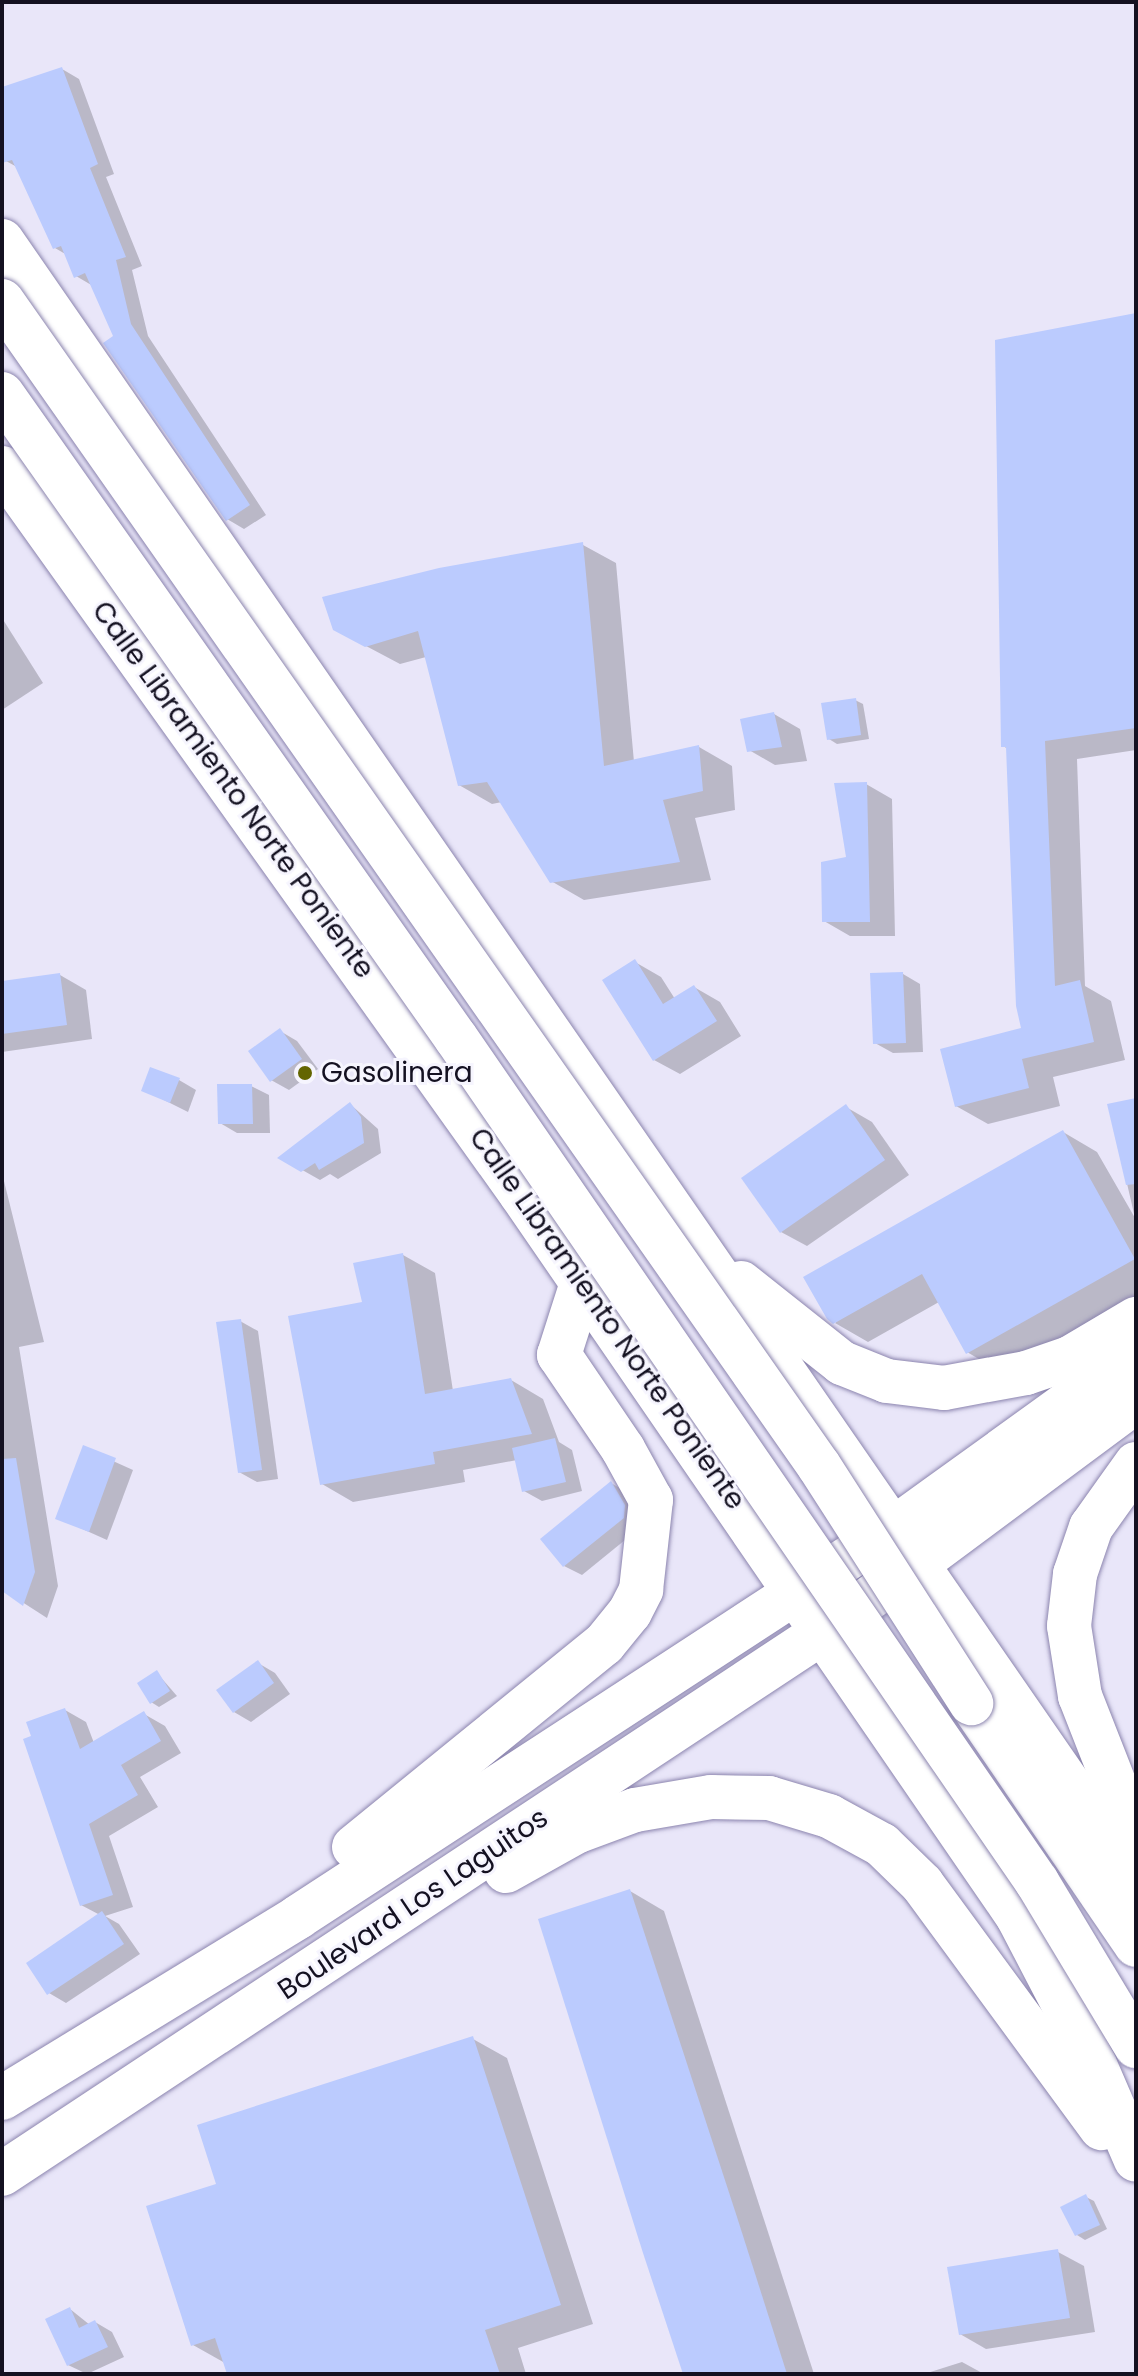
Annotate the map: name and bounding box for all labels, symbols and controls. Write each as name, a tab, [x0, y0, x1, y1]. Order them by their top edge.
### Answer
street label: Calle Libramiento Norte Poniente	[85, 595, 381, 985]
place label: Gasolinera	[321, 1056, 473, 1090]
marker: Gasolinera	[296, 1064, 314, 1082]
street label: Calle Libramiento Norte Poniente	[462, 1122, 752, 1516]
street label: Boulevard Los Laguitos	[272, 1801, 554, 2007]

